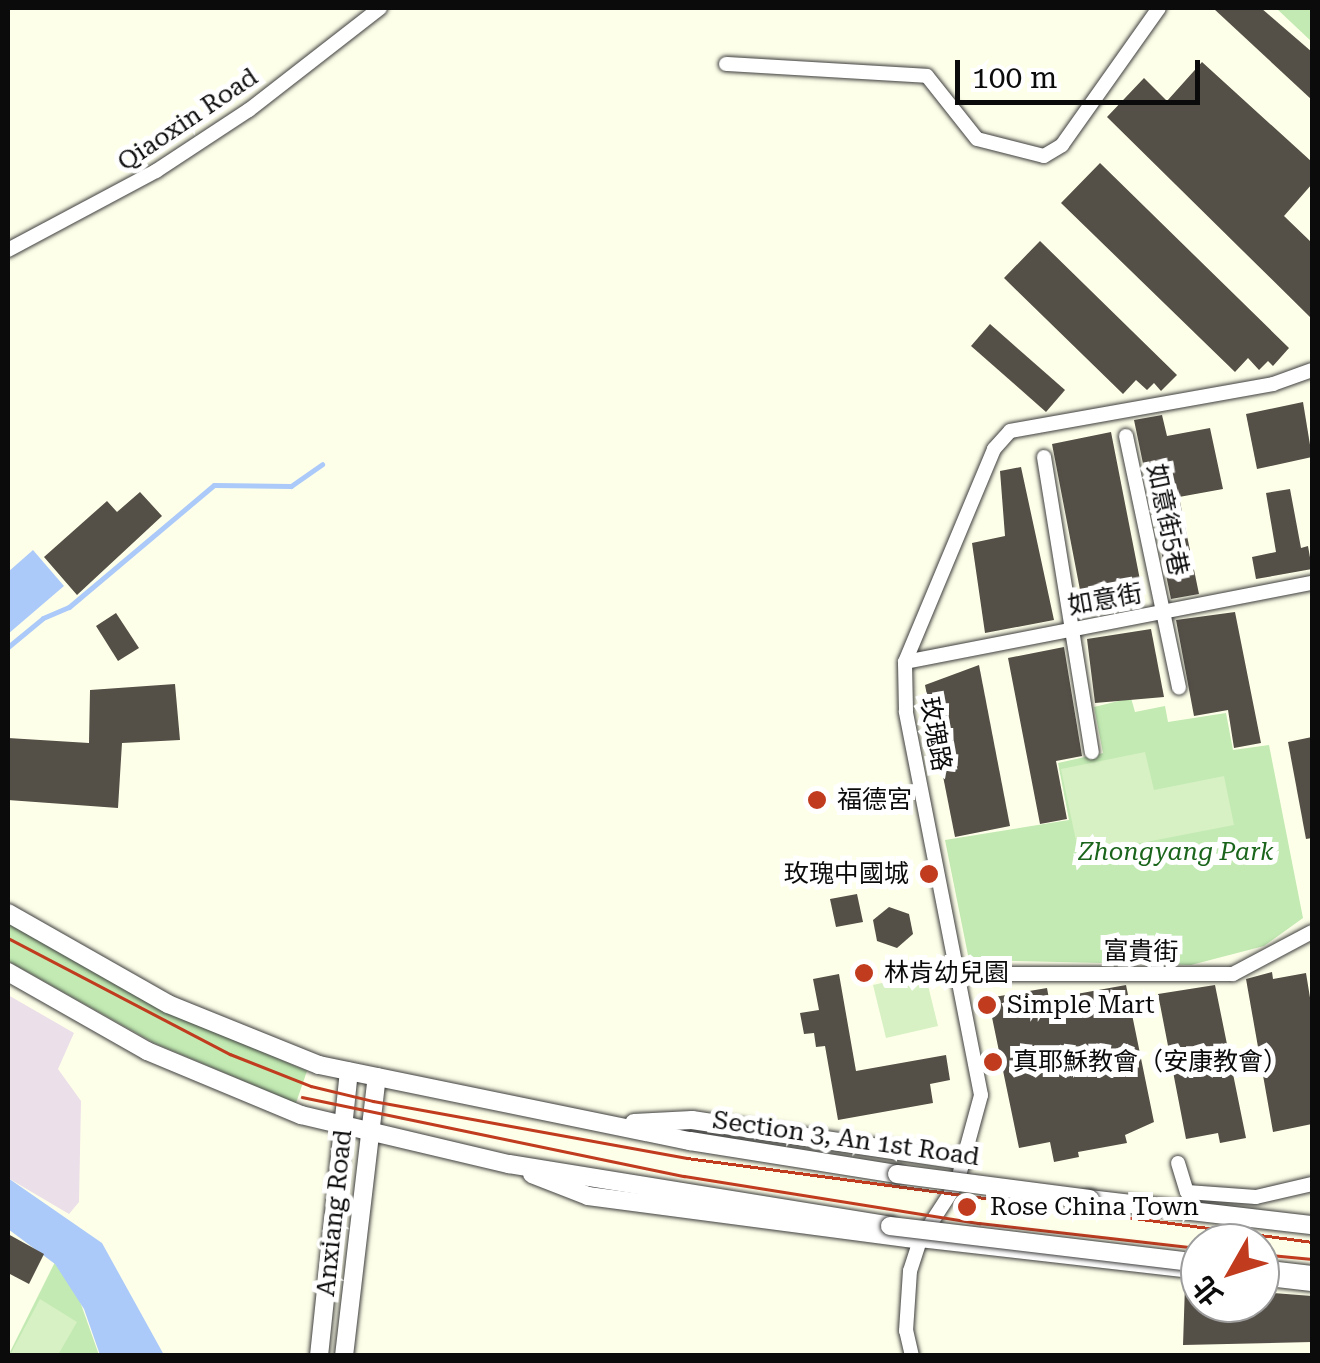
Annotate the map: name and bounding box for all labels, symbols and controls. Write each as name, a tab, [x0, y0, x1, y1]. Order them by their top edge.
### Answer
scale bar	[960, 40, 1205, 102]
text: 100 m	[972, 60, 1057, 95]
street label: Qiaoxin Road	[112, 62, 264, 178]
street label: 如意街5巷	[1140, 461, 1194, 579]
street label: 如意街	[1065, 579, 1145, 621]
street label: 玫瑰路	[914, 694, 956, 774]
place label: 福德宮	[837, 785, 912, 815]
marker: 福德宮	[806, 789, 828, 811]
park label: Zhongyang Park	[1078, 837, 1274, 867]
place label: 玫瑰中國城	[784, 859, 909, 889]
marker: 玫瑰中國城	[918, 863, 940, 885]
street label: 富貴街	[1103, 936, 1179, 968]
place label: 林肯幼兒園	[884, 958, 1009, 988]
marker: 林肯幼兒園	[853, 962, 875, 984]
place label: Simple Mart	[1007, 990, 1155, 1020]
marker: Simple Mart	[976, 994, 998, 1016]
place label: 真耶穌教會（安康教會）	[1013, 1047, 1288, 1077]
marker: 真耶穌教會（安康教會）	[982, 1051, 1004, 1073]
street label: Section 3, An 1st Road	[711, 1105, 981, 1173]
street label: Anxiang Road	[311, 1128, 359, 1298]
place label: Rose China Town	[990, 1192, 1199, 1222]
marker: Rose China Town	[954, 1194, 980, 1220]
north arrow	[1180, 1223, 1280, 1323]
text: 北	[1186, 1270, 1229, 1312]

